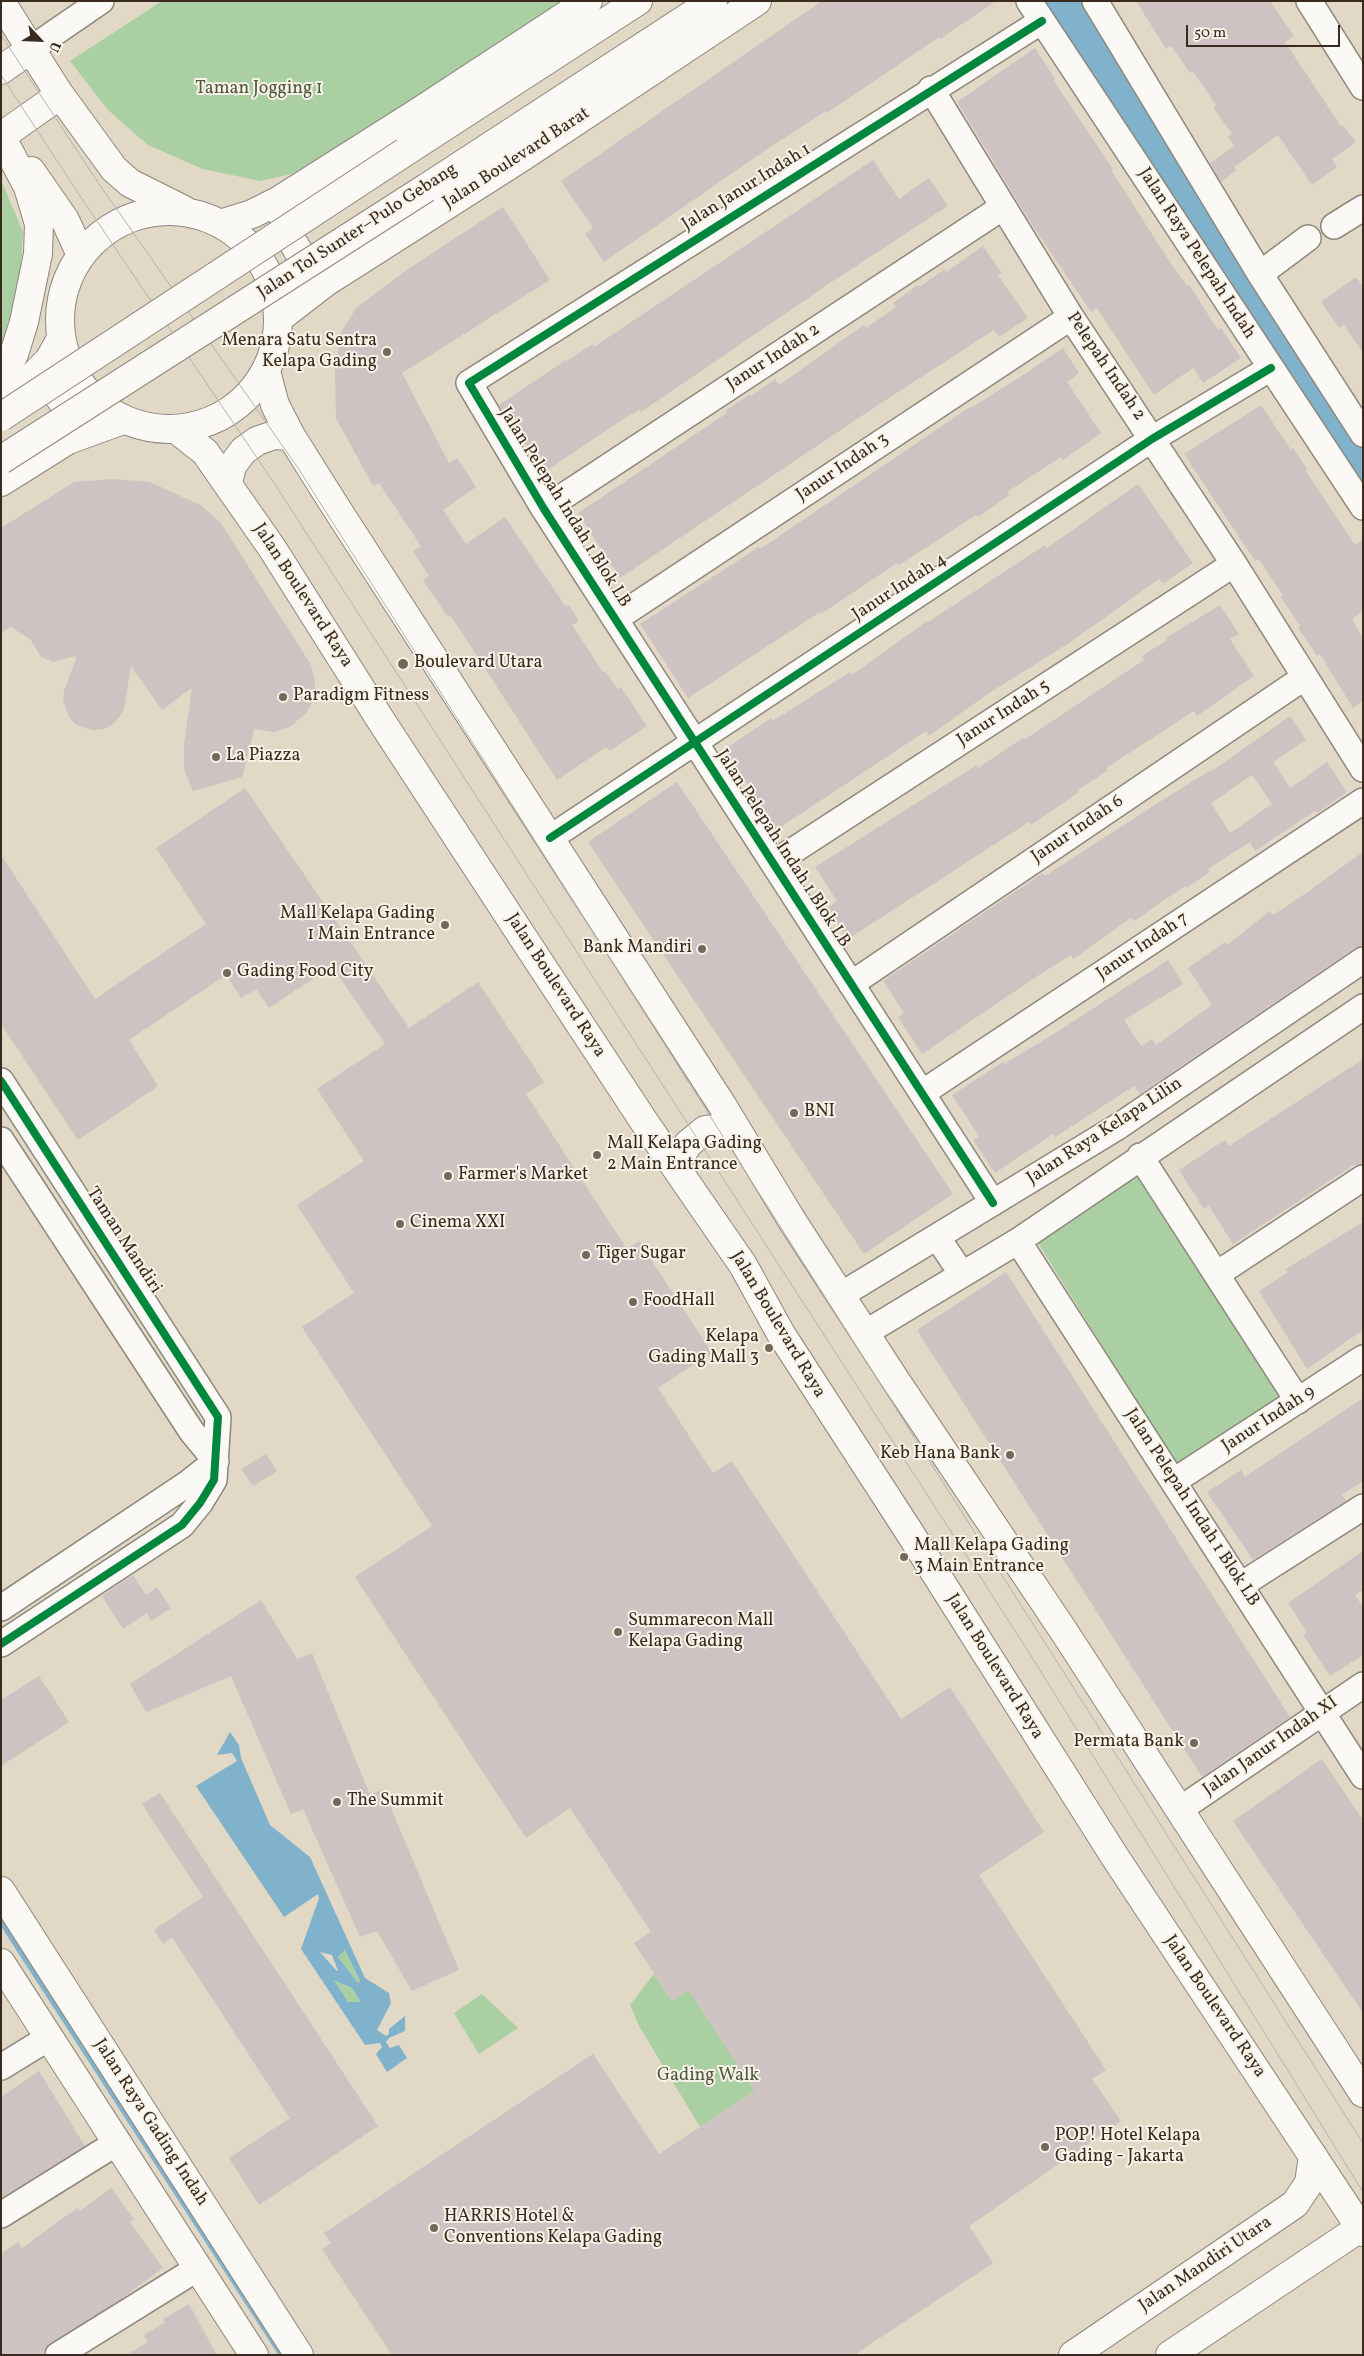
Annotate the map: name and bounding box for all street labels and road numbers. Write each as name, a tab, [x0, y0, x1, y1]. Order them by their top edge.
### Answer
street label: Jalan Boulevard Barat	[440, 103, 594, 215]
street label: Jalan Janur Indah 1	[679, 140, 815, 236]
street label: Jalan Tol Sunter–Pulo Gebang	[254, 159, 462, 305]
street label: Jalan Raya Pelepah Indah	[1133, 164, 1259, 344]
street label: Pelepah Indah 2	[1061, 309, 1149, 425]
street label: Janur Indah 2	[723, 320, 825, 396]
street label: Jalan Pelepah Indah 1 Blok LB	[493, 404, 635, 612]
street label: Janur Indah 3	[793, 429, 893, 507]
street label: Jalan Boulevard Raya	[247, 520, 357, 672]
street label: Janur Indah 4	[849, 549, 951, 627]
street label: Janur Indah 5	[954, 676, 1054, 752]
street label: Jalan Pelepah Indah 1 Blok LB	[710, 746, 854, 952]
street label: Janur Indah 6	[1028, 791, 1128, 869]
street label: Janur Indah 7	[1093, 908, 1193, 986]
street label: Jalan Boulevard Raya	[500, 910, 610, 1062]
street label: Jalan Raya Kelapa Lilin	[1023, 1074, 1187, 1190]
street label: Taman Mandiri	[81, 1184, 165, 1298]
street label: Jalan Boulevard Raya	[725, 1248, 829, 1402]
street label: Janur Indah 9	[1218, 1382, 1320, 1458]
street label: Jalan Pelepah Indah 1 Blok LB	[1119, 1405, 1263, 1611]
street label: Jalan Boulevard Raya	[940, 1590, 1048, 1744]
street label: Jalan Janur Indah XI	[1200, 1692, 1342, 1802]
street label: Jalan Boulevard Raya	[1158, 1932, 1270, 2082]
street label: Jalan Raya Gading Indah	[88, 2035, 212, 2211]
street label: Jalan Mandiri Utara	[1135, 2212, 1277, 2318]

